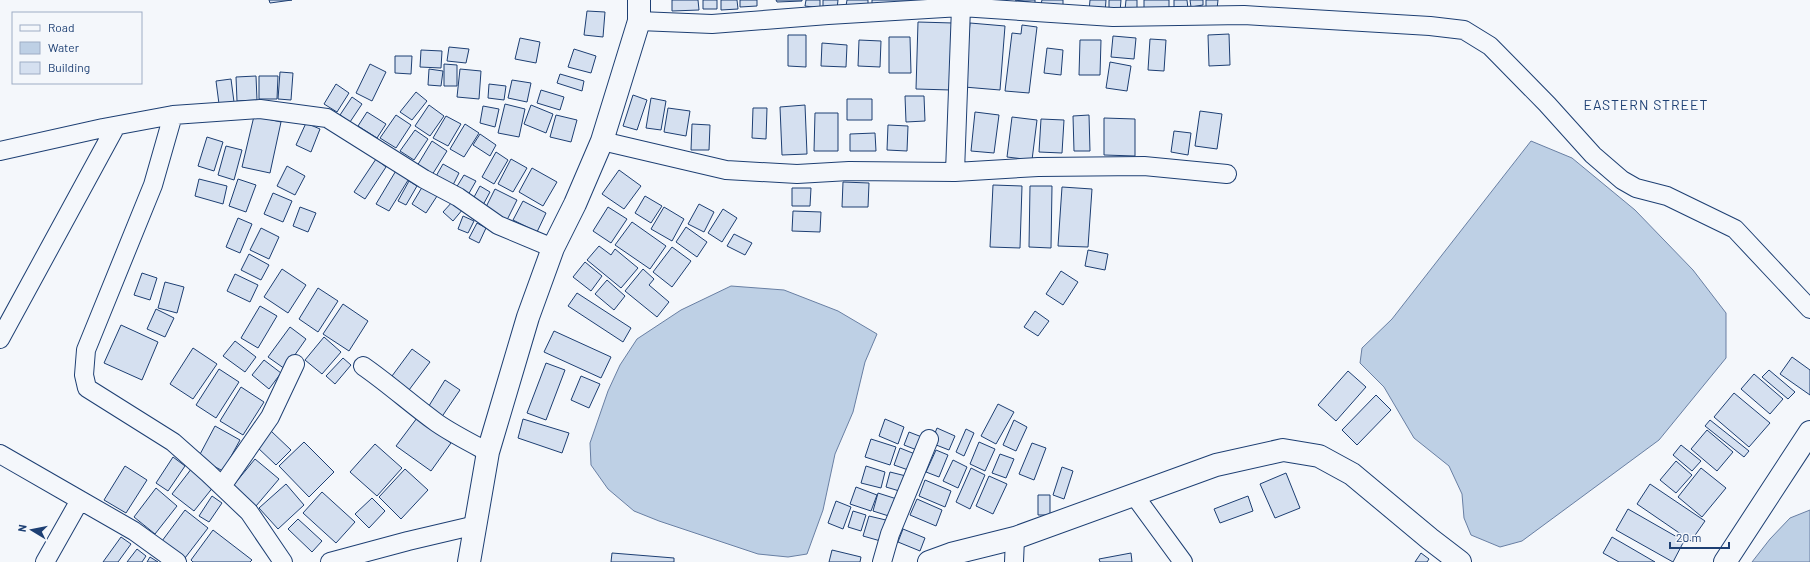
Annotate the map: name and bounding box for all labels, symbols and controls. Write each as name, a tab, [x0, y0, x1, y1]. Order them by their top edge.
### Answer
legend	[12, 12, 142, 84]
text: Road	[48, 20, 75, 34]
text: Water	[48, 40, 80, 54]
text: Building	[48, 60, 90, 74]
district label: EASTERN STREET	[1584, 96, 1708, 113]
north arrow	[12, 510, 52, 550]
text: N	[15, 523, 29, 533]
scale bar	[1670, 524, 1729, 550]
text: 20 m	[1676, 530, 1702, 544]

